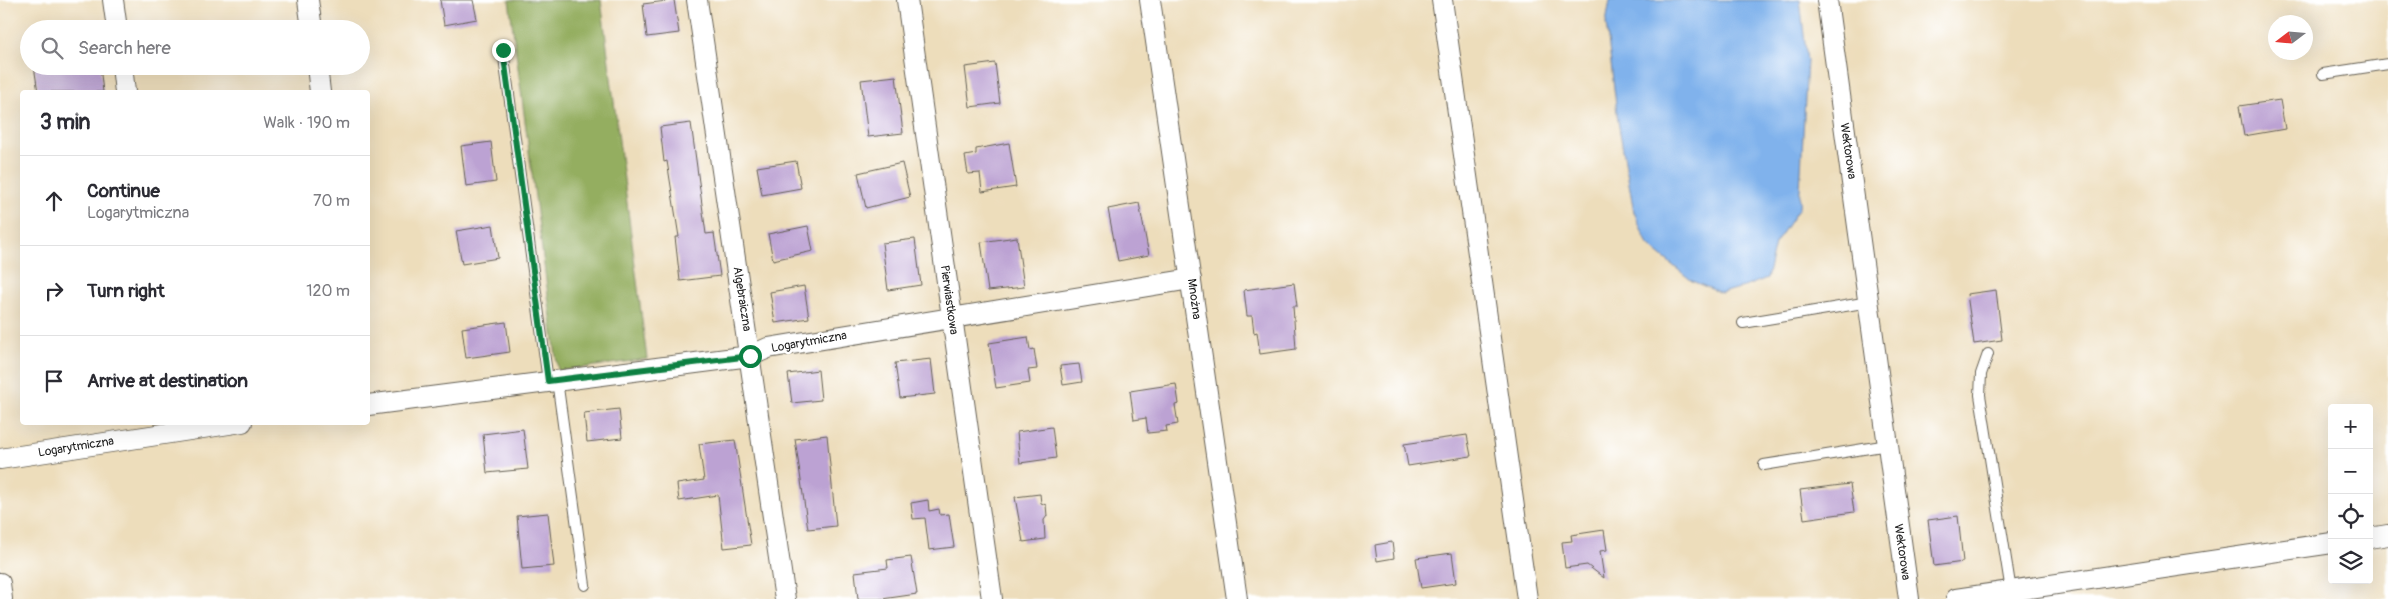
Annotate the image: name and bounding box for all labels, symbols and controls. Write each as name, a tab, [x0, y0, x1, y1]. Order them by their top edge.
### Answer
north arrow	[2268, 15, 2313, 60]
search box	[20, 20, 370, 75]
icon: search	[38, 34, 66, 62]
text: Search here	[78, 36, 171, 60]
route end	[492, 39, 515, 62]
text: 3 min	[40, 109, 90, 136]
text: Walk · 190 m	[263, 113, 350, 133]
street label: Wektorowa	[1837, 122, 1859, 180]
text: Continue	[87, 179, 160, 203]
icon: ahead	[40, 187, 68, 215]
text: 70 m	[313, 191, 350, 211]
text: Logarytmiczna	[87, 203, 189, 223]
street label: Pierwiastkowa	[937, 264, 961, 336]
street label: Algebraiczna	[729, 266, 755, 333]
icon: right	[40, 277, 68, 305]
street label: Mnożna	[1184, 278, 1204, 321]
text: Turn right	[87, 279, 165, 303]
text: 120 m	[306, 281, 350, 301]
street label: Logarytmiczna	[770, 328, 848, 356]
route start	[739, 345, 762, 368]
icon: arrive	[40, 367, 68, 395]
text: Arrive at destination	[87, 369, 248, 393]
map controls	[2328, 404, 2373, 584]
button: +	[2328, 404, 2373, 449]
street label: Logarytmiczna	[37, 434, 115, 460]
button: −	[2328, 449, 2373, 494]
button: locate	[2328, 494, 2373, 539]
street label: Wektorowa	[1891, 523, 1913, 581]
button: layers	[2328, 539, 2373, 584]

